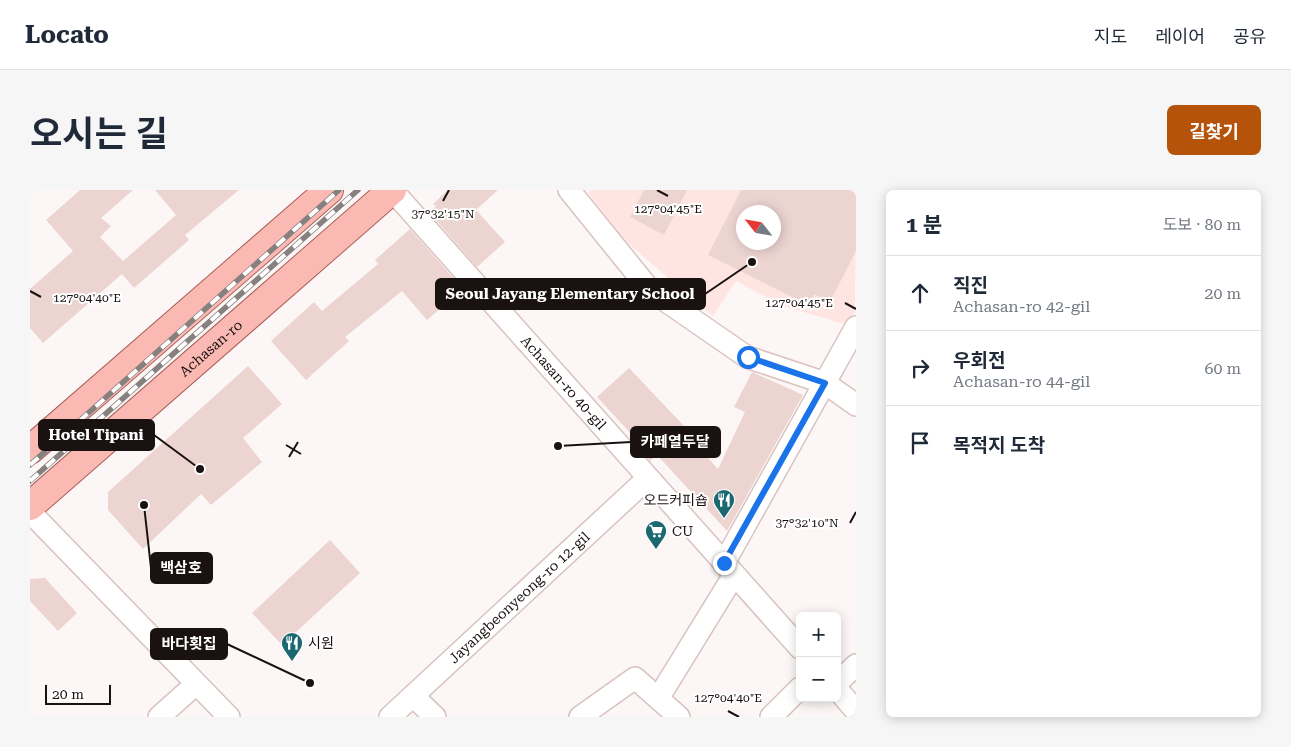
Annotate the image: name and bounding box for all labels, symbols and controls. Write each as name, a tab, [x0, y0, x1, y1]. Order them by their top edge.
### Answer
text: Locato	[25, 21, 109, 49]
text: 지도	[1094, 26, 1127, 47]
text: 레이어	[1155, 26, 1205, 47]
text: 공유	[1233, 26, 1266, 47]
button: 길찾기	[1167, 105, 1261, 155]
text: 오시는 길	[30, 114, 168, 155]
text: 127°04'45"E	[634, 202, 702, 216]
north arrow	[736, 205, 781, 250]
text: 37°32'15"N	[411, 207, 475, 221]
text: 1 분	[906, 213, 942, 237]
text: 도보 · 80 m	[1163, 215, 1241, 234]
text: 직진	[953, 274, 988, 297]
callout: Seoul Jayang Elementary School	[436, 279, 705, 309]
icon: ahead	[906, 279, 934, 307]
text: 20 m	[1204, 284, 1241, 303]
text: Seoul Jayang Elementary School	[446, 285, 695, 303]
text: 127°04'40"E	[53, 291, 121, 305]
text: 127°04'45"E	[765, 296, 833, 310]
text: Achasan-ro 42-gil	[953, 297, 1090, 316]
street label: Achasan-ro	[176, 317, 245, 380]
street label: Achasan-ro 40-gil	[518, 332, 610, 433]
route start	[737, 346, 760, 369]
text: 우회전	[953, 349, 1005, 372]
icon: right	[906, 354, 934, 382]
text: 60 m	[1204, 359, 1241, 378]
text: Achasan-ro 44-gil	[953, 372, 1090, 391]
callout: Hotel Tipani	[39, 420, 154, 450]
text: Hotel Tipani	[49, 426, 143, 444]
callout: 카페열두달	[631, 427, 720, 457]
icon: arrive	[906, 429, 934, 457]
text: 카페열두달	[640, 433, 710, 451]
text: 목적지 도착	[953, 434, 1045, 457]
restaurant icon: 오드커피숍	[712, 488, 736, 519]
place label: 오드커피숍	[644, 492, 708, 508]
text: 37°32'10"N	[775, 516, 839, 530]
supermarket icon: CU	[644, 519, 668, 550]
place label: CU	[672, 523, 693, 539]
street label: Jayangbeonyeong-ro 12-gil	[446, 528, 593, 666]
route end	[713, 552, 736, 575]
callout: 백삼호	[151, 553, 212, 583]
text: 백삼호	[160, 559, 202, 577]
map controls	[796, 612, 841, 702]
button: +	[796, 612, 841, 657]
callout: 바다횟집	[151, 629, 227, 659]
restaurant icon: 시원	[280, 631, 304, 662]
text: 바다횟집	[161, 635, 217, 653]
place label: 시원	[308, 635, 334, 651]
button: −	[796, 657, 841, 702]
scale bar	[45, 682, 111, 705]
text: 20 m	[52, 686, 84, 702]
text: 127°04'40"E	[694, 691, 762, 705]

